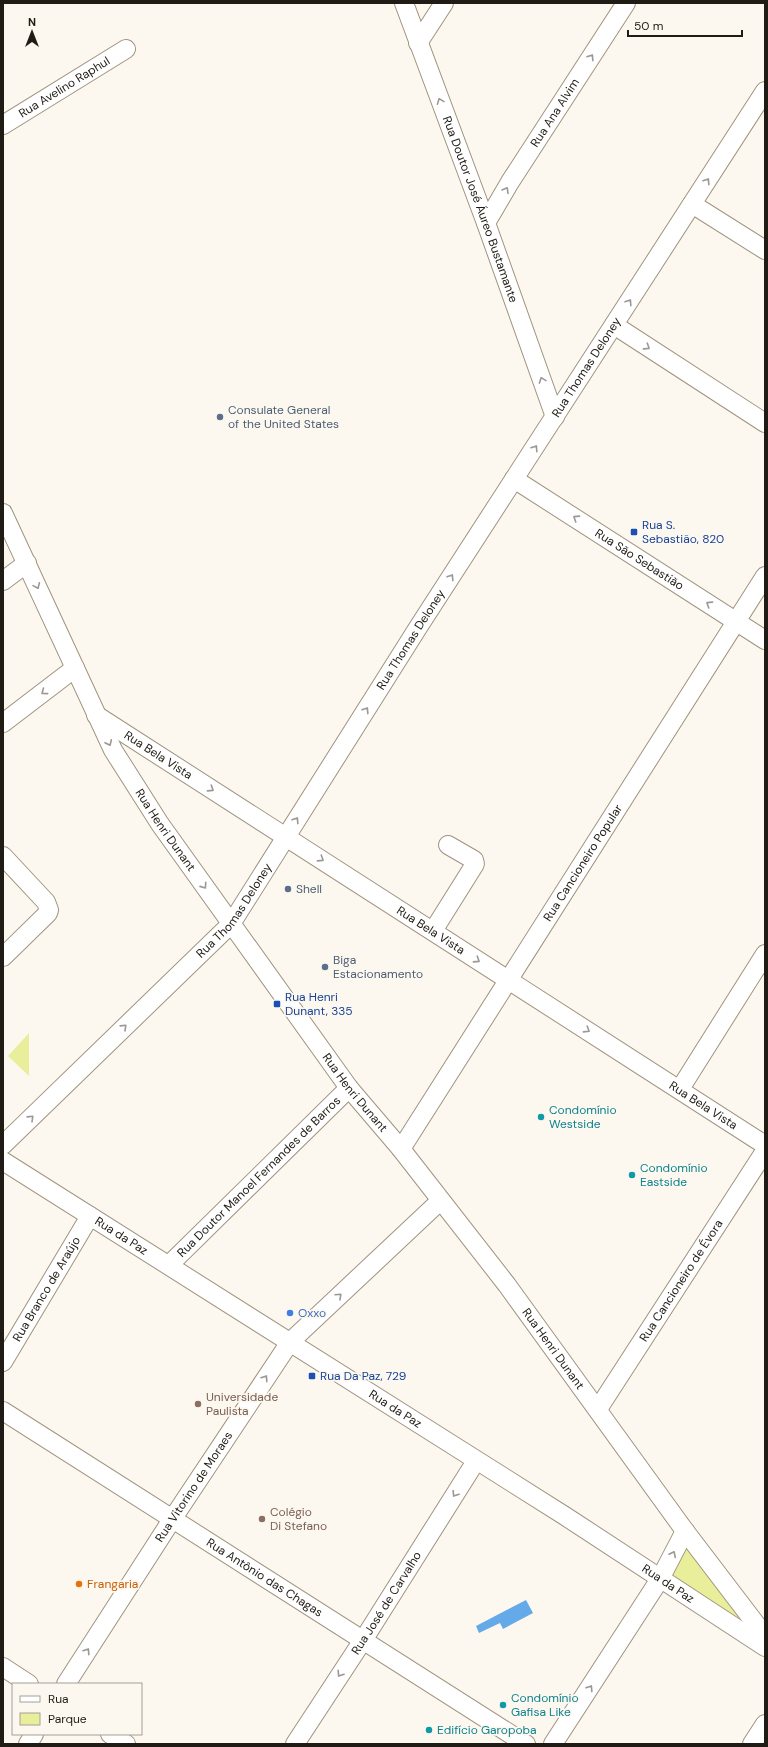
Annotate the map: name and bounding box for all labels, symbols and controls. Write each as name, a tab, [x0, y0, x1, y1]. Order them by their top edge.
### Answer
north arrow	[12, 12, 52, 52]
scale bar	[628, 12, 742, 38]
text: N	[28, 15, 36, 29]
text: 50 m	[634, 18, 663, 34]
street label: Rua Avelino Raphul	[16, 53, 113, 121]
one-way arrow	[587, 54, 594, 61]
street label: Rua Ana Alvim	[527, 75, 583, 150]
one-way arrow	[436, 97, 445, 104]
street label: Rua Doutor José Áureo Bustamante	[439, 114, 522, 305]
one-way arrow	[702, 178, 710, 185]
one-way arrow	[501, 187, 508, 194]
one-way arrow	[624, 299, 632, 306]
street label: Rua Thomas Deloney	[548, 314, 625, 420]
one-way arrow	[643, 342, 650, 350]
one-way arrow	[538, 377, 547, 384]
place label: Consulate General of the United States	[228, 402, 339, 432]
marker: Consulate General of the United States	[215, 412, 225, 422]
one-way arrow	[530, 445, 538, 452]
one-way arrow	[573, 516, 580, 523]
place label: Rua S. Sebastião, 820	[642, 517, 724, 547]
street label: Rua São Sebastião	[592, 525, 687, 594]
marker: Rua S. Sebastião, 820	[629, 527, 639, 537]
one-way arrow	[447, 574, 454, 581]
one-way arrow	[33, 583, 41, 590]
street label: Rua Thomas Deloney	[373, 586, 449, 693]
one-way arrow	[706, 601, 713, 608]
one-way arrow	[41, 687, 48, 694]
one-way arrow	[361, 707, 369, 714]
street label: Rua Bela Vista	[121, 727, 195, 783]
one-way arrow	[104, 738, 112, 746]
one-way arrow	[207, 784, 214, 792]
street label: Rua Henri Dunant	[132, 786, 199, 875]
street label: Rua Cancioneiro Popular	[540, 801, 626, 924]
one-way arrow	[291, 817, 298, 824]
one-way arrow	[317, 855, 324, 862]
street label: Rua Thomas Deloney	[193, 860, 276, 961]
place label: Shell	[296, 881, 322, 897]
one-way arrow	[199, 882, 207, 889]
marker: Shell	[283, 884, 293, 894]
street label: Rua Bela Vista	[394, 902, 468, 958]
place label: Biga Estacionamento	[333, 952, 423, 982]
one-way arrow	[473, 955, 480, 963]
marker: Biga Estacionamento	[320, 962, 330, 972]
place label: Rua Henri Dunant, 335	[285, 989, 353, 1019]
marker: Rua Henri Dunant, 335	[272, 999, 282, 1009]
one-way arrow	[119, 1024, 127, 1032]
one-way arrow	[583, 1025, 590, 1033]
street label: Rua Henri Dunant	[319, 1050, 391, 1136]
street label: Rua Bela Vista	[666, 1078, 741, 1133]
street label: Rua Doutor Manoel Fernandes de Barros	[174, 1093, 344, 1261]
place label: Condomínio Westside	[549, 1102, 617, 1132]
marker: Condomínio Westside	[536, 1112, 546, 1122]
one-way arrow	[26, 1115, 34, 1123]
place label: Condomínio Eastside	[640, 1160, 708, 1190]
marker: Condomínio Eastside	[627, 1170, 637, 1180]
street label: Rua da Paz	[92, 1213, 151, 1258]
street label: Rua Cancioneiro de Évora	[636, 1216, 727, 1345]
street label: Rua Branco de Araújo	[9, 1234, 84, 1344]
one-way arrow	[334, 1294, 341, 1301]
place label: Oxxo	[298, 1305, 326, 1321]
street label: Rua Henri Dunant	[518, 1305, 588, 1393]
marker: Oxxo	[285, 1308, 295, 1318]
place label: Rua Da Paz, 729	[320, 1368, 406, 1384]
marker: Rua Da Paz, 729	[307, 1371, 317, 1381]
one-way arrow	[260, 1375, 268, 1382]
street label: Rua da Paz	[366, 1386, 425, 1432]
place label: Universidade Paulista	[206, 1389, 278, 1419]
marker: Universidade Paulista	[193, 1399, 203, 1409]
street label: Rua Vitorino de Moraes	[152, 1428, 236, 1545]
one-way arrow	[452, 1490, 460, 1497]
place label: Colégio Di Stefano	[270, 1504, 327, 1534]
marker: Colégio Di Stefano	[257, 1514, 267, 1524]
street label: Rua Antônio das Chagas	[203, 1534, 326, 1621]
street label: Rua José de Carvalho	[348, 1548, 425, 1658]
one-way arrow	[668, 1550, 676, 1558]
street label: Rua da Paz	[639, 1560, 697, 1607]
place label: Frangaria	[87, 1576, 138, 1592]
marker: Frangaria	[74, 1579, 84, 1589]
one-way arrow	[82, 1648, 90, 1655]
one-way arrow	[337, 1670, 345, 1677]
legend	[12, 1683, 142, 1735]
one-way arrow	[585, 1685, 592, 1692]
place label: Condomínio Gafisa Like	[511, 1690, 579, 1720]
text: Rua	[48, 1691, 69, 1707]
marker: Condomínio Gafisa Like	[498, 1700, 508, 1710]
text: Parque	[48, 1711, 87, 1727]
place label: Edifício Garopoba	[437, 1722, 537, 1738]
marker: Edifício Garopoba	[424, 1725, 434, 1735]

